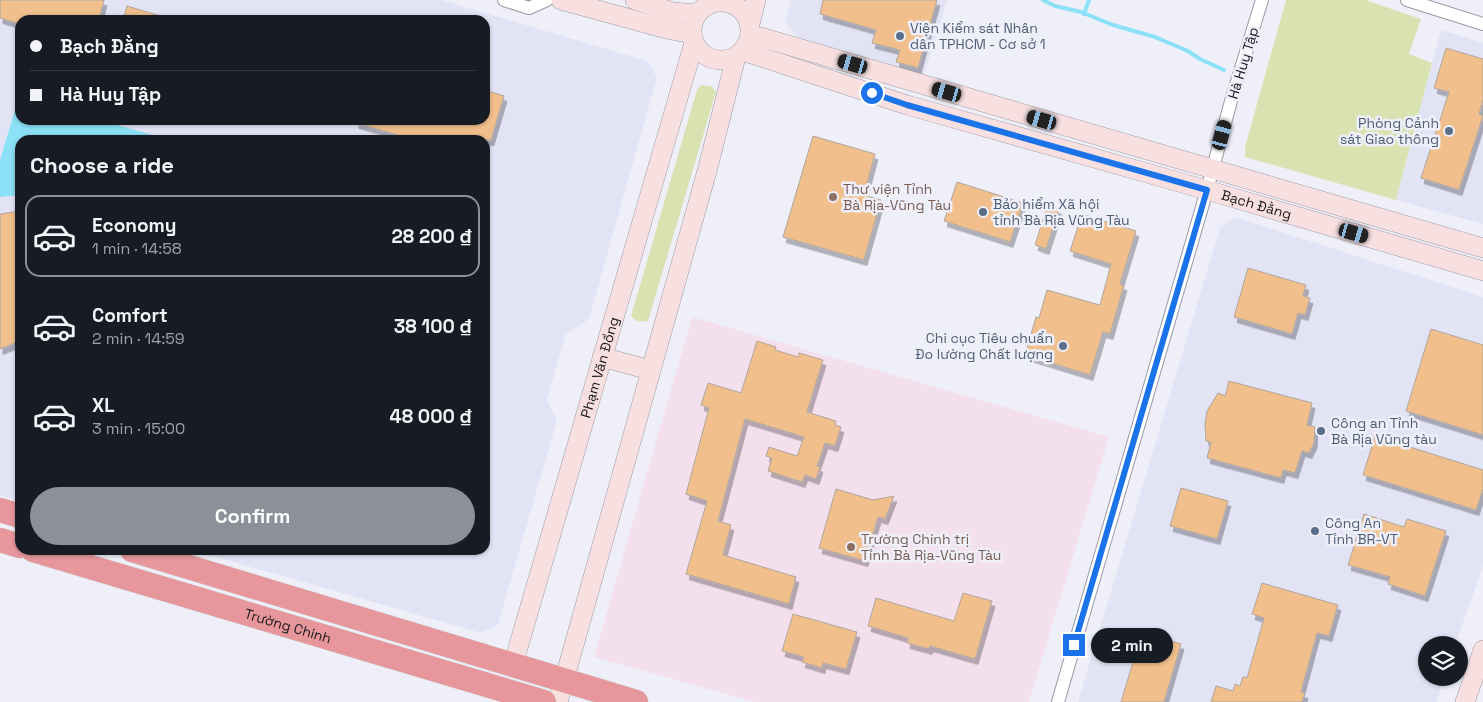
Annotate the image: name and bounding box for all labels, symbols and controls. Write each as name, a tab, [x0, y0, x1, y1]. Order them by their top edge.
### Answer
place label: Viện Kiểm sát Nhân dân TPHCM - Cơ sở 1	[910, 19, 1046, 53]
street label: Hà Huy Tập	[1224, 25, 1262, 101]
marker: Viện Kiểm sát Nhân dân TPHCM - Cơ sở 1	[894, 30, 906, 42]
text: Bạch Đằng	[60, 34, 159, 59]
car	[836, 53, 869, 75]
car	[930, 81, 963, 103]
text: Hà Huy Tập	[60, 82, 161, 107]
route start	[861, 82, 883, 104]
car	[1025, 109, 1058, 131]
place label: Phòng Cảnh sát Giao thông	[1340, 114, 1439, 148]
car	[1210, 119, 1233, 151]
marker: Phòng Cảnh sát Giao thông	[1443, 125, 1455, 137]
text: Choose a ride	[30, 151, 174, 179]
place label: Thư viện Tỉnh Bà Rịa-Vũng Tàu	[843, 180, 951, 214]
street label: Bạch Đằng	[1219, 186, 1294, 223]
marker: Thư viện Tỉnh Bà Rịa-Vũng Tàu	[827, 191, 839, 203]
place label: Bảo hiểm Xã hội tỉnh Bà Rịa Vũng Tàu	[993, 195, 1130, 229]
marker: Bảo hiểm Xã hội tỉnh Bà Rịa Vũng Tàu	[977, 206, 989, 218]
text: Economy	[92, 213, 176, 238]
icon: car	[32, 214, 77, 259]
car	[1337, 222, 1370, 244]
text: 28 200 ₫	[391, 224, 473, 249]
text: 1 min · 14:58	[92, 238, 182, 259]
text: Comfort	[92, 303, 168, 328]
icon: car	[32, 304, 77, 349]
text: 38 100 ₫	[394, 314, 473, 339]
street label: Phạm Văn Đồng	[576, 315, 623, 420]
text: 2 min · 14:59	[92, 328, 185, 349]
place label: Chi cục Tiêu chuẩn Đo lường Chất lượng	[915, 329, 1053, 363]
marker: Chi cục Tiêu chuẩn Đo lường Chất lượng	[1057, 340, 1069, 352]
text: XL	[92, 393, 115, 418]
icon: car	[32, 394, 77, 439]
text: 48 000 ₫	[390, 404, 473, 429]
place label: Công an Tỉnh Bà Rịa Vũng tàu	[1331, 414, 1437, 448]
text: 3 min · 15:00	[92, 418, 185, 439]
marker: Công an Tỉnh Bà Rịa Vũng tàu	[1315, 425, 1327, 437]
button: Confirm	[30, 487, 475, 545]
place label: Công An Tỉnh BR-VT	[1325, 514, 1398, 548]
marker: Công An Tỉnh BR-VT	[1309, 525, 1321, 537]
place label: Trường Chính trị Tỉnh Bà Rịa-Vũng Tàu	[861, 530, 1001, 564]
marker: Trường Chính trị Tỉnh Bà Rịa-Vũng Tàu	[845, 541, 857, 553]
street label: Trường Chinh	[242, 604, 333, 647]
callout: 2 min	[1092, 628, 1174, 662]
route end	[1063, 634, 1085, 656]
text: 2 min	[1111, 635, 1153, 656]
map controls	[1418, 636, 1468, 686]
button: layers	[1418, 636, 1468, 686]

